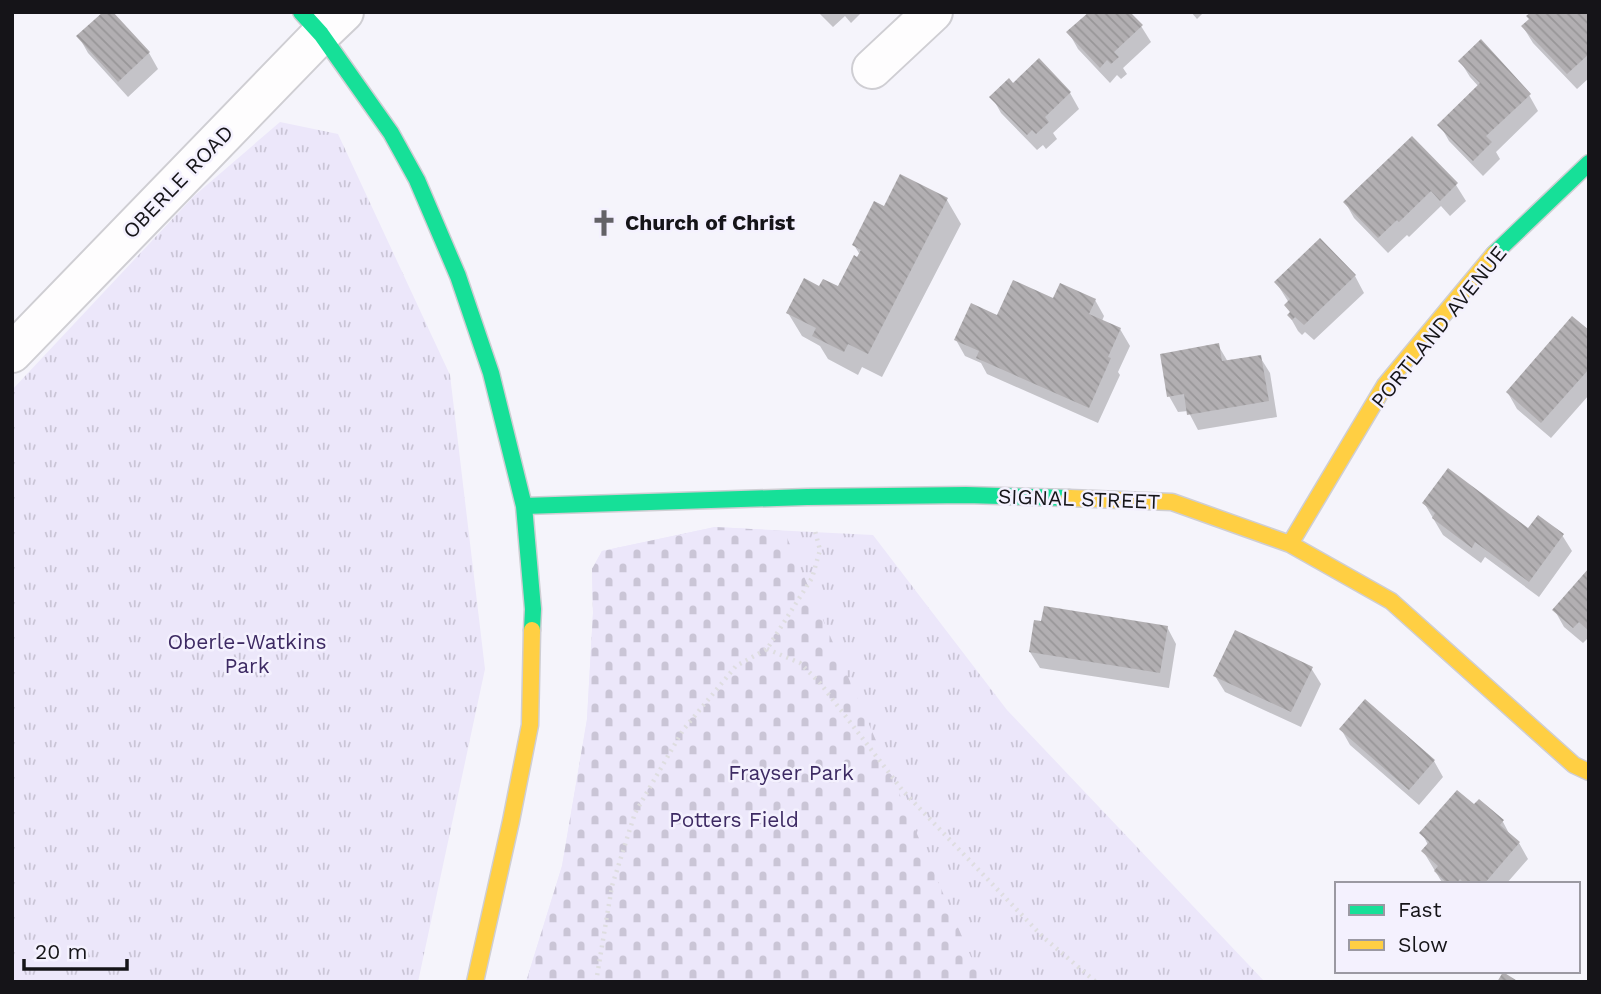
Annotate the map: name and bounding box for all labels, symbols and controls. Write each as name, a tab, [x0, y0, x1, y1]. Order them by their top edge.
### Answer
street label: OBERLE ROAD	[117, 120, 238, 244]
church icon: Church of Christ	[589, 208, 619, 238]
place label: Church of Christ	[625, 210, 795, 235]
street label: PORTLAND AVENUE	[1366, 241, 1512, 413]
street label: SIGNAL STREET	[997, 483, 1161, 514]
park label: Oberle-Watkins Park	[167, 629, 327, 678]
park label: Frayser Park	[728, 760, 854, 785]
park label: Potters Field	[669, 807, 799, 832]
legend	[1335, 882, 1580, 973]
text: Fast	[1398, 897, 1442, 922]
scale bar	[24, 928, 128, 972]
text: Slow	[1398, 932, 1448, 957]
text: 20 m	[35, 939, 87, 964]

